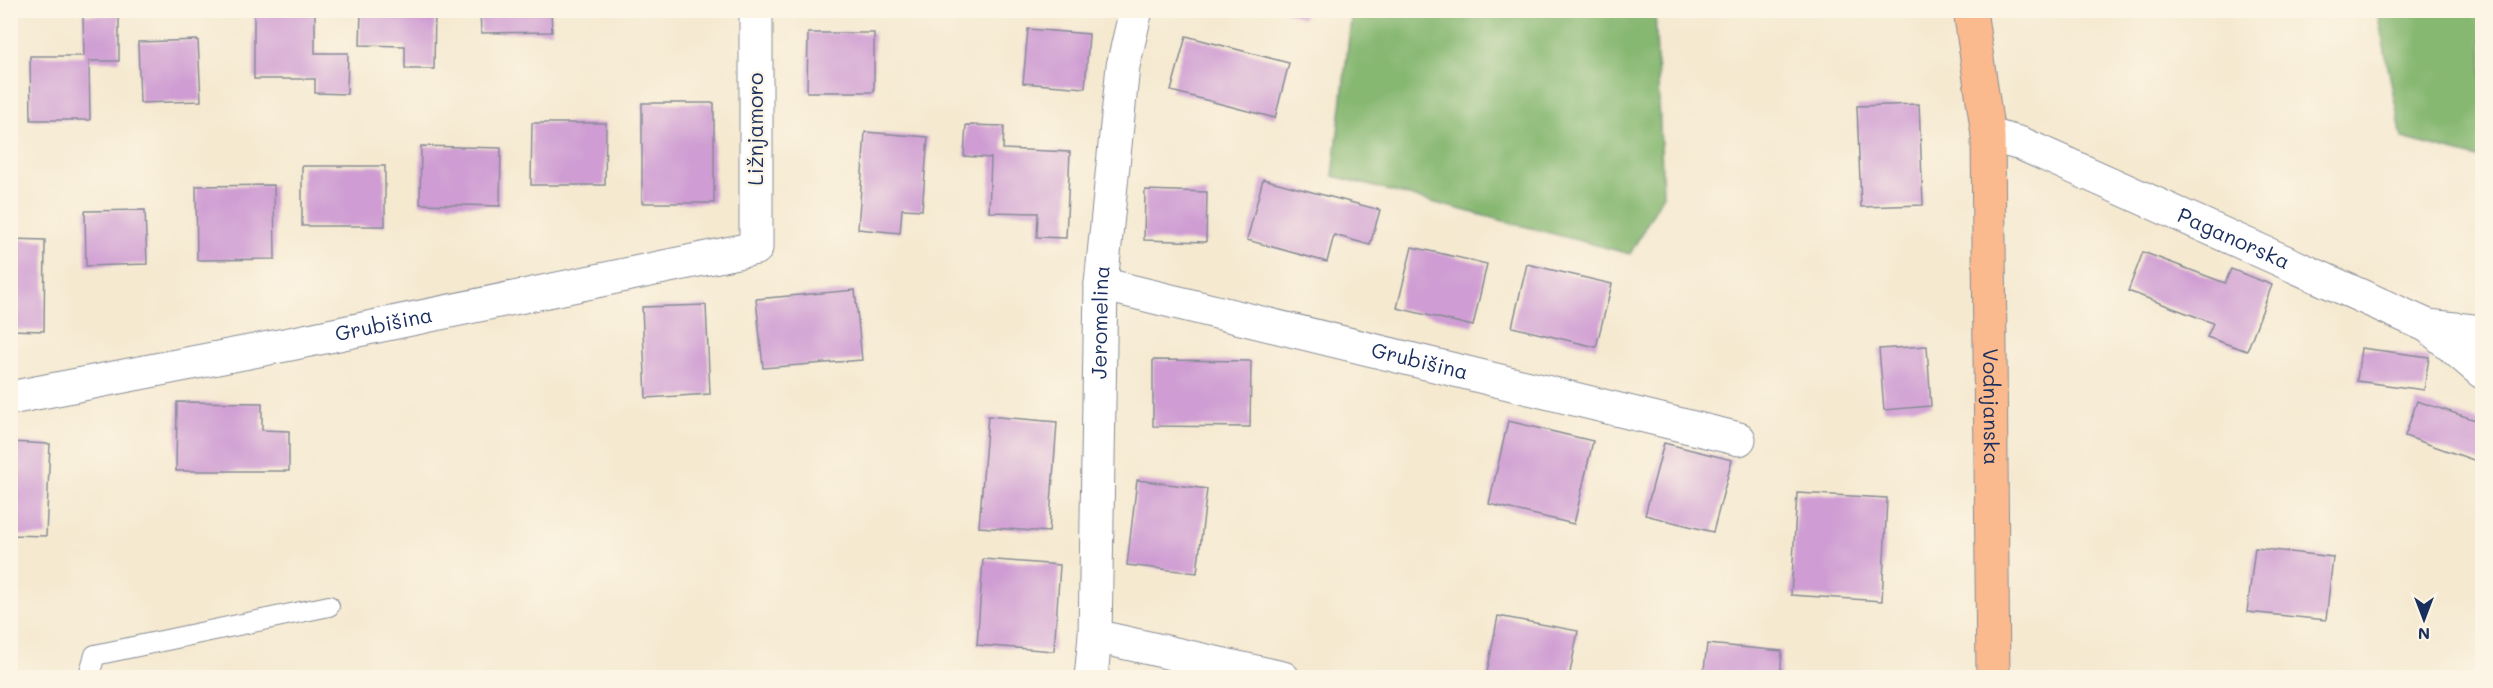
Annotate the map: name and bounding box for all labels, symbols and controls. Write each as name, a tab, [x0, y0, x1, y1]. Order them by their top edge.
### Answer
street label: Ližnjamoro	[741, 72, 768, 186]
street label: Paganorska	[2174, 201, 2295, 274]
street label: Jeromelina	[1084, 264, 1115, 379]
street label: Grubišina	[332, 300, 435, 346]
street label: Grubišina	[1369, 335, 1471, 385]
street label: Vodnjanska	[1978, 348, 2006, 465]
north arrow	[2394, 589, 2454, 649]
text: N	[2418, 624, 2430, 645]

